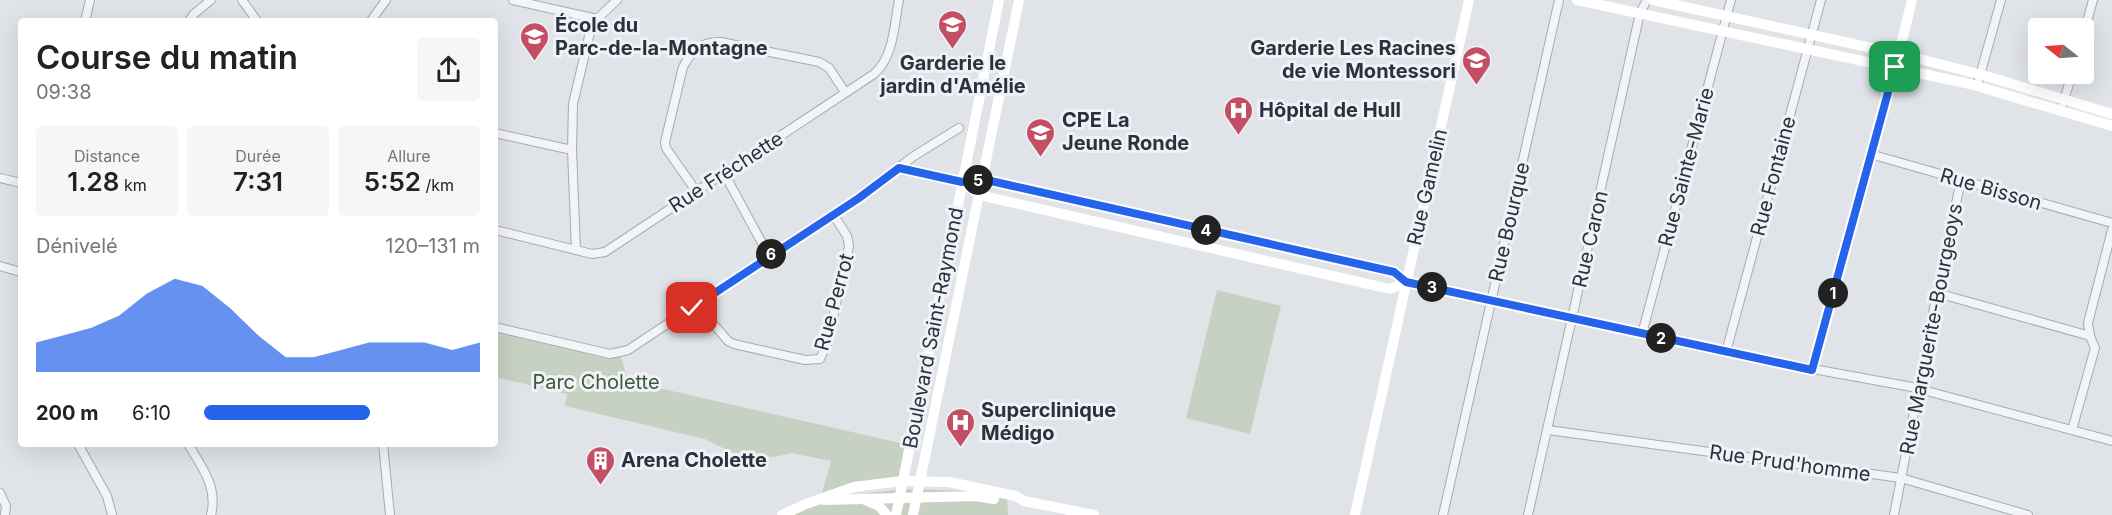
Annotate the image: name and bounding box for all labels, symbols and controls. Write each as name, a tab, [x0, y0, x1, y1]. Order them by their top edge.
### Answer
school or university icon: Garderie le jardin d'Amélie	[937, 9, 969, 51]
place label: École du Parc-de-la-Montagne	[555, 12, 768, 60]
north arrow	[2028, 18, 2094, 84]
map controls	[2028, 18, 2094, 84]
school or university icon: École du Parc-de-la-Montagne	[518, 20, 550, 62]
place label: Garderie Les Racines de vie Montessori	[1250, 36, 1456, 83]
text: Course du matin	[36, 37, 298, 77]
button: share	[417, 38, 480, 101]
pin	[1869, 41, 1920, 92]
school or university icon: Garderie Les Racines de vie Montessori	[1461, 44, 1493, 86]
icon: arrive	[1878, 50, 1911, 83]
place label: Garderie le jardin d'Amélie	[879, 51, 1026, 98]
text: 09:38	[36, 80, 92, 104]
street label: Rue Sainte-Marie	[1653, 85, 1719, 249]
hospital icon: Hôpital de Hull	[1222, 94, 1254, 136]
place label: Hôpital de Hull	[1259, 98, 1401, 122]
place label: CPE La Jeune Ronde	[1062, 108, 1189, 155]
street label: Rue Fontaine	[1745, 113, 1801, 239]
school or university icon: CPE La Jeune Ronde	[1025, 116, 1057, 158]
street label: Rue Fréchette	[665, 126, 787, 218]
street label: Rue Gamelin	[1402, 126, 1452, 248]
text: Distance	[74, 146, 140, 166]
text: Durée	[235, 146, 281, 166]
text: Allure	[387, 146, 431, 166]
street label: Rue Bourque	[1484, 160, 1534, 284]
street label: Rue Bisson	[1937, 163, 2045, 215]
pin: 5	[963, 165, 993, 195]
text: 1.28	[67, 166, 119, 197]
text: 7:31	[233, 166, 283, 197]
text: 5:52	[364, 166, 421, 197]
text: 5	[973, 170, 983, 190]
text: km	[119, 175, 147, 195]
text: /km	[421, 175, 454, 195]
street label: Rue Caron	[1567, 188, 1613, 290]
street label: Rue Marguerite-Bourgeoys	[1895, 201, 1967, 457]
street label: Boulevard Saint-Raymond	[898, 205, 968, 451]
pin: 4	[1191, 215, 1221, 245]
text: 4	[1201, 220, 1211, 240]
text: Dénivelé	[36, 234, 118, 258]
text: 120–131 m	[385, 234, 480, 258]
pin: 6	[756, 239, 786, 269]
text: 6	[766, 244, 776, 264]
street label: Rue Perrot	[809, 250, 859, 353]
pin: 3	[1417, 272, 1447, 302]
text: 3	[1427, 277, 1437, 297]
pin: 1	[1818, 278, 1848, 308]
pin	[666, 282, 717, 333]
text: 1	[1830, 283, 1836, 303]
icon: check	[675, 291, 708, 324]
pin: 2	[1646, 323, 1676, 353]
text: 2	[1656, 328, 1666, 348]
park label: Parc Cholette	[532, 370, 660, 394]
place label: Superclinique Médigo	[981, 398, 1116, 445]
text: 200 m	[36, 401, 99, 425]
text: 6:10	[132, 401, 171, 425]
hospital icon: Superclinique Médigo	[944, 406, 976, 448]
street label: Rue Prud'homme	[1708, 440, 1872, 486]
building icon: Arena Cholette	[584, 444, 616, 486]
place label: Arena Cholette	[621, 448, 767, 472]

